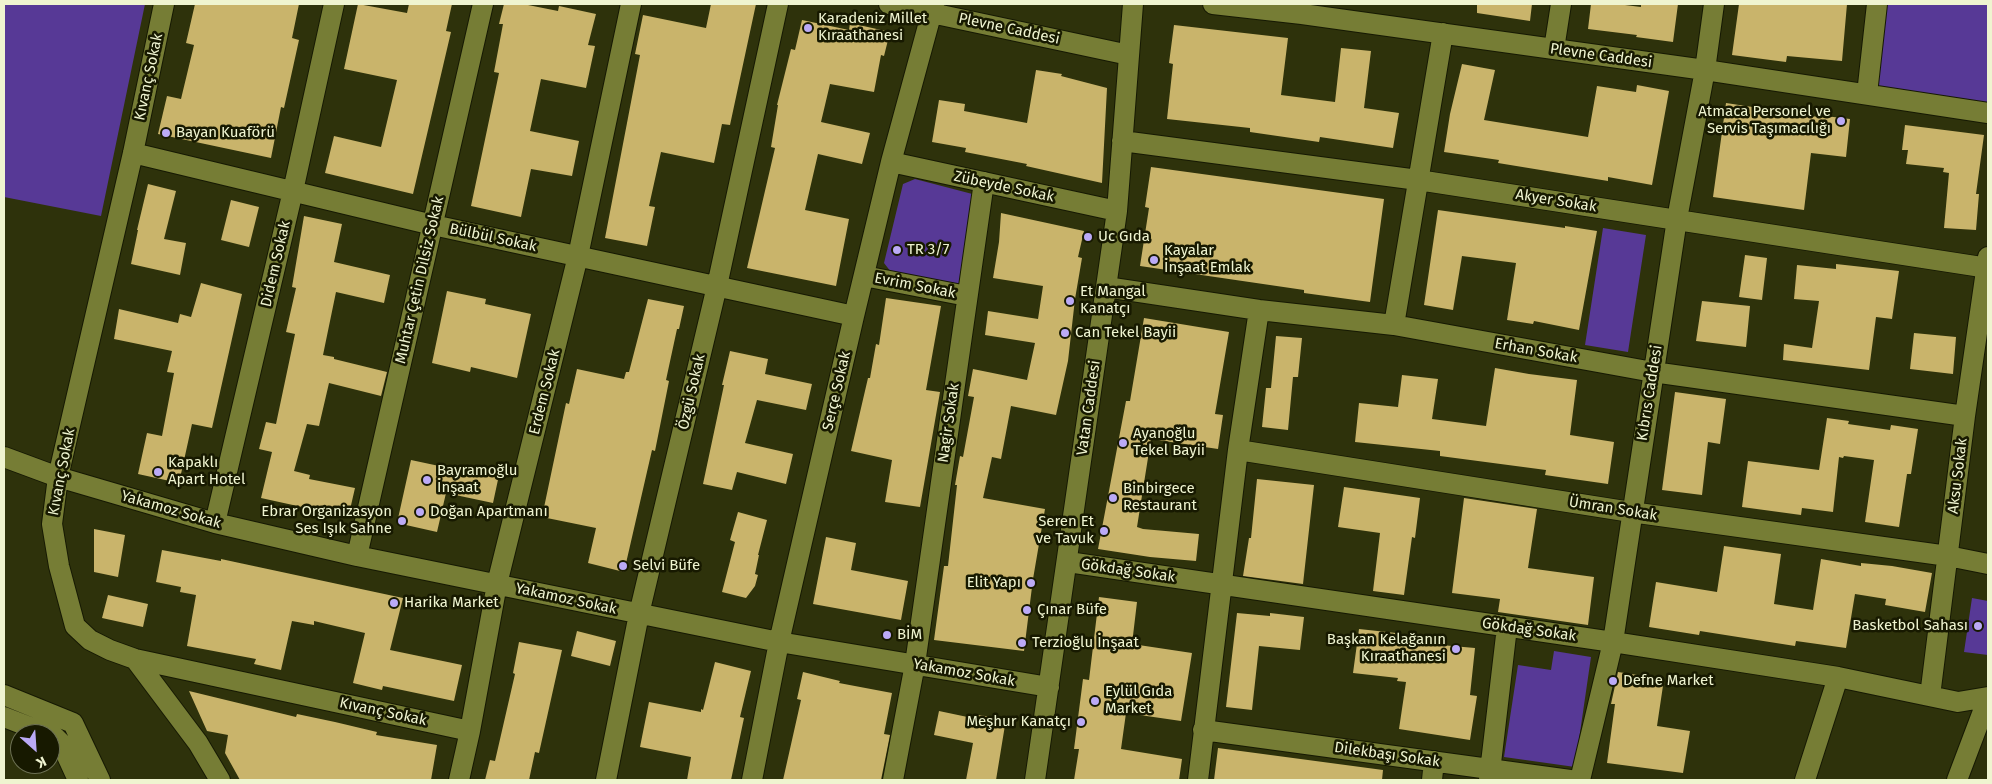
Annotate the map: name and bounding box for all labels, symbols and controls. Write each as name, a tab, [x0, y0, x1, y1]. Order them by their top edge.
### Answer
street label: Plevne Caddesi	[957, 9, 1061, 49]
place label: Karadeniz Millet Kıraathanesi	[818, 10, 927, 45]
marker: Karadeniz Millet Kıraathanesi	[802, 22, 814, 34]
street label: Kıvanç Sokak	[131, 32, 167, 122]
street label: Plevne Caddesi	[1549, 40, 1653, 72]
place label: Atmaca Personel ve Servis Taşımacılığı	[1698, 103, 1831, 138]
marker: Atmaca Personel ve Servis Taşımacılığı	[1835, 115, 1847, 127]
place label: Bayan Kuaförü	[176, 124, 275, 142]
marker: Bayan Kuaförü	[160, 127, 172, 139]
street label: Zübeyde Sokak	[952, 168, 1056, 206]
street label: Akyer Sokak	[1514, 186, 1598, 216]
street label: Muhtar Çetin Dilsiz Sokak	[392, 194, 448, 366]
street label: Didem Sokak	[257, 219, 295, 309]
street label: Bülbül Sokak	[448, 220, 538, 256]
place label: Uc Gıda	[1098, 228, 1150, 246]
marker: Uc Gıda	[1082, 231, 1094, 243]
place label: TR 3/7	[907, 241, 949, 259]
place label: Kayalar İnşaat Emlak	[1164, 242, 1251, 277]
marker: TR 3/7	[891, 244, 903, 256]
marker: Kayalar İnşaat Emlak	[1148, 254, 1160, 266]
street label: Evrim Sokak	[873, 269, 957, 303]
place label: Et Mangal Kanatçı	[1080, 283, 1146, 318]
marker: Et Mangal Kanatçı	[1064, 295, 1076, 307]
place label: Can Tekel Bayii	[1075, 324, 1176, 342]
marker: Can Tekel Bayii	[1059, 327, 1071, 339]
street label: Erhan Sokak	[1493, 335, 1579, 367]
street label: Kıbrıs Caddesi	[1634, 344, 1666, 442]
street label: Erdem Sokak	[526, 347, 564, 437]
street label: Serçe Sokak	[819, 350, 855, 432]
street label: Özgü Sokak	[675, 352, 709, 432]
street label: Vatan Caddesi	[1073, 359, 1105, 457]
street label: Nagir Sokak	[935, 382, 963, 464]
place label: Ayanoğlu Tekel Bayii	[1133, 425, 1205, 460]
street label: Kıvanç Sokak	[45, 427, 79, 517]
marker: Ayanoğlu Tekel Bayii	[1117, 437, 1129, 449]
street label: Aksu Sokak	[1944, 437, 1972, 515]
place label: Kapaklı Apart Hotel	[168, 454, 245, 489]
place label: Bayramoğlu İnşaat	[437, 462, 517, 497]
marker: Kapaklı Apart Hotel	[152, 466, 164, 478]
marker: Bayramoğlu İnşaat	[421, 474, 433, 486]
place label: Binbirgece Restaurant	[1123, 480, 1197, 515]
street label: Yakamoz Sokak	[119, 487, 223, 533]
marker: Binbirgece Restaurant	[1107, 492, 1119, 504]
street label: Ümran Sokak	[1568, 493, 1658, 525]
place label: Ebrar Organizasyon Ses Işık Sahne	[261, 503, 392, 538]
place label: Doğan Apartmanı	[430, 503, 548, 521]
marker: Doğan Apartmanı	[414, 506, 426, 518]
place label: Seren Et ve Tavuk	[1036, 513, 1094, 548]
marker: Ebrar Organizasyon Ses Işık Sahne	[396, 515, 408, 527]
marker: Seren Et ve Tavuk	[1098, 525, 1110, 537]
street label: Gökdağ Sokak	[1080, 555, 1176, 587]
place label: Selvi Büfe	[633, 557, 700, 575]
marker: Selvi Büfe	[617, 560, 629, 572]
place label: Elit Yapı	[967, 574, 1021, 592]
marker: Elit Yapı	[1025, 577, 1037, 589]
street label: Yakamoz Sokak	[514, 579, 618, 619]
place label: Harika Market	[404, 594, 499, 612]
marker: Harika Market	[388, 597, 400, 609]
place label: Çınar Büfe	[1037, 601, 1107, 619]
marker: Çınar Büfe	[1021, 604, 1033, 616]
street label: Gökdağ Sokak	[1481, 614, 1577, 646]
place label: Basketbol Sahası	[1852, 617, 1968, 635]
marker: Basketbol Sahası	[1972, 620, 1984, 632]
place label: BİM	[897, 626, 922, 644]
marker: BİM	[881, 629, 893, 641]
place label: Başkan Kelağanın Kıraathanesi	[1327, 631, 1446, 666]
place label: Terzioğlu İnşaat	[1032, 634, 1139, 652]
marker: Terzioğlu İnşaat	[1016, 637, 1028, 649]
marker: Başkan Kelağanın Kıraathanesi	[1450, 643, 1462, 655]
street label: Yakamoz Sokak	[912, 655, 1016, 691]
place label: Defne Market	[1623, 672, 1714, 690]
marker: Defne Market	[1607, 675, 1619, 687]
place label: Eylül Gıda Market	[1105, 683, 1172, 718]
street label: Kıvanç Sokak	[338, 694, 428, 730]
marker: Eylül Gıda Market	[1089, 695, 1101, 707]
place label: Meşhur Kanatçı	[966, 713, 1071, 731]
marker: Meşhur Kanatçı	[1075, 716, 1087, 728]
north arrow	[10, 724, 60, 774]
street label: Dilekbaşı Sokak	[1333, 739, 1441, 771]
text: K	[34, 752, 49, 772]

